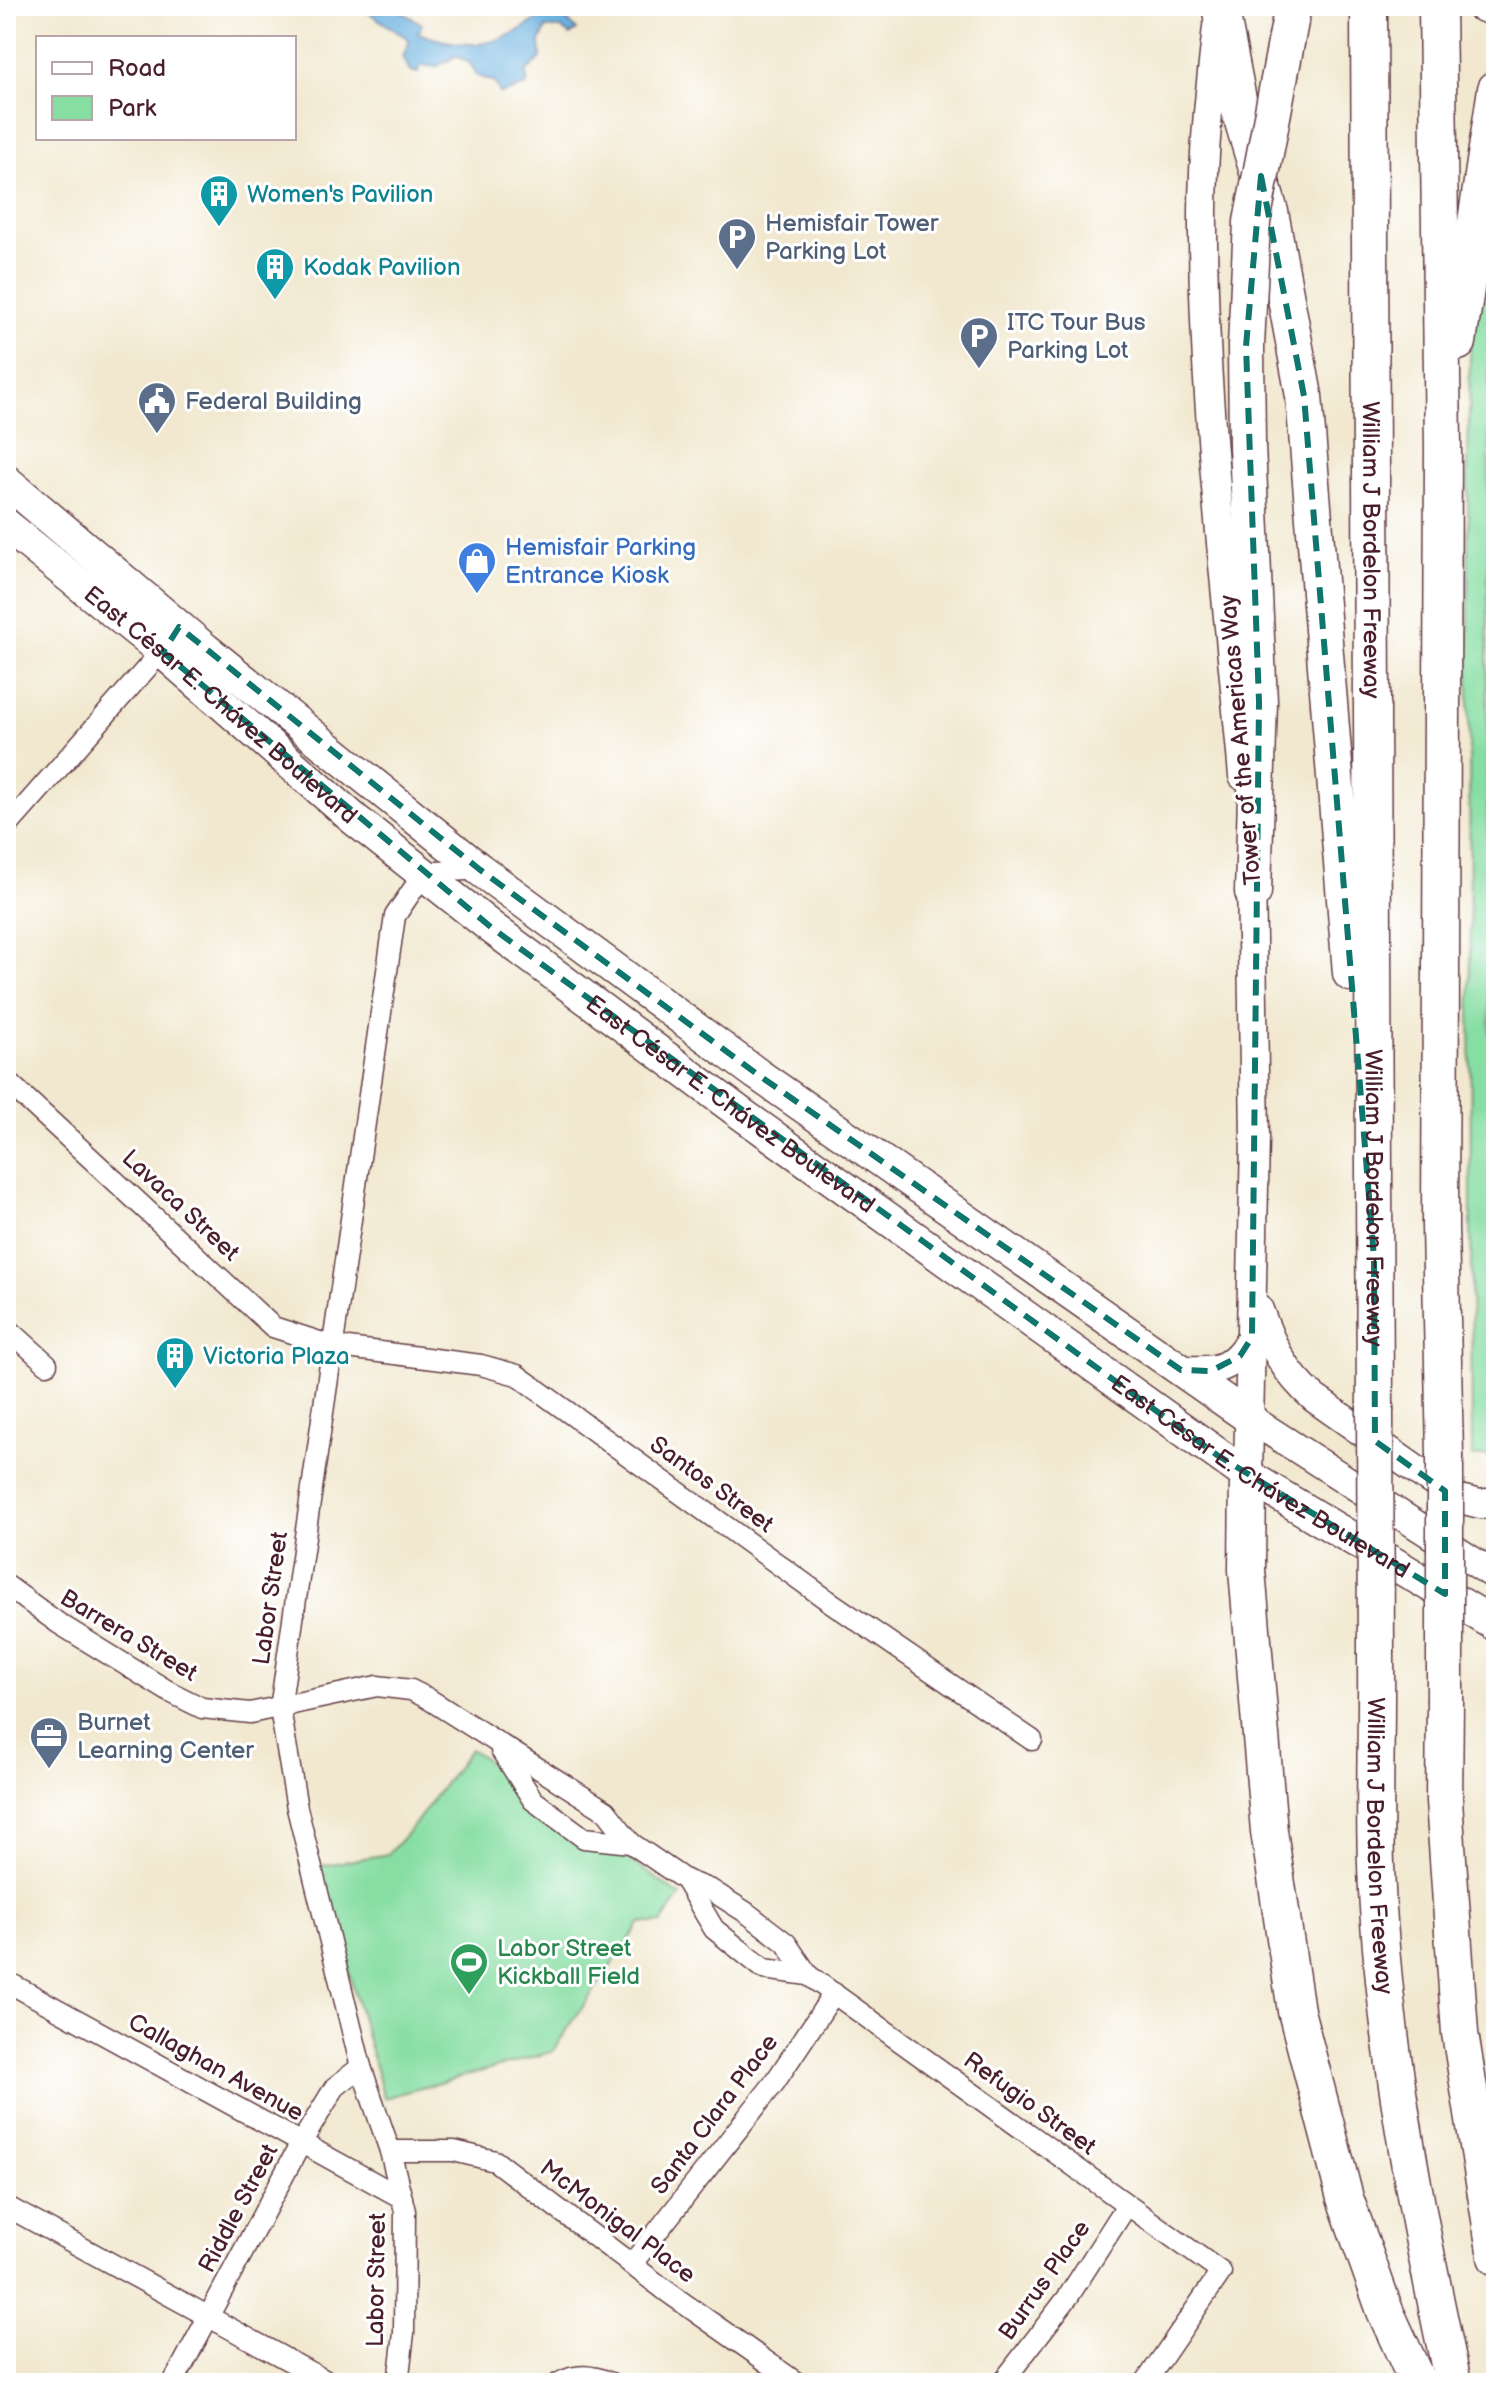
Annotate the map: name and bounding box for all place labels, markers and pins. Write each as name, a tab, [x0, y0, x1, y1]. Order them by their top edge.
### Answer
building icon: Women's Pavilion	[198, 173, 240, 228]
place label: Women's Pavilion	[247, 180, 433, 209]
place label: Hemisfair Tower Parking Lot	[765, 209, 939, 266]
parking icon: Hemisfair Tower Parking Lot	[716, 216, 758, 271]
building icon: Kodak Pavilion	[254, 246, 296, 301]
place label: Kodak Pavilion	[303, 253, 460, 282]
place label: ITC Tour Bus Parking Lot	[1007, 308, 1146, 365]
parking icon: ITC Tour Bus Parking Lot	[958, 315, 1000, 370]
public building icon: Federal Building	[136, 380, 178, 435]
place label: Federal Building	[185, 387, 362, 416]
place label: Hemisfair Parking Entrance Kiosk	[505, 533, 696, 590]
shop icon: Hemisfair Parking Entrance Kiosk	[456, 540, 498, 595]
building icon: Victoria Plaza	[154, 1335, 196, 1390]
place label: Victoria Plaza	[203, 1342, 349, 1371]
place label: Burnet Learning Center	[77, 1708, 254, 1765]
office icon: Burnet Learning Center	[28, 1715, 70, 1770]
place label: Labor Street Kickball Field	[497, 1934, 640, 1991]
sports icon: Labor Street Kickball Field	[448, 1941, 490, 1996]

